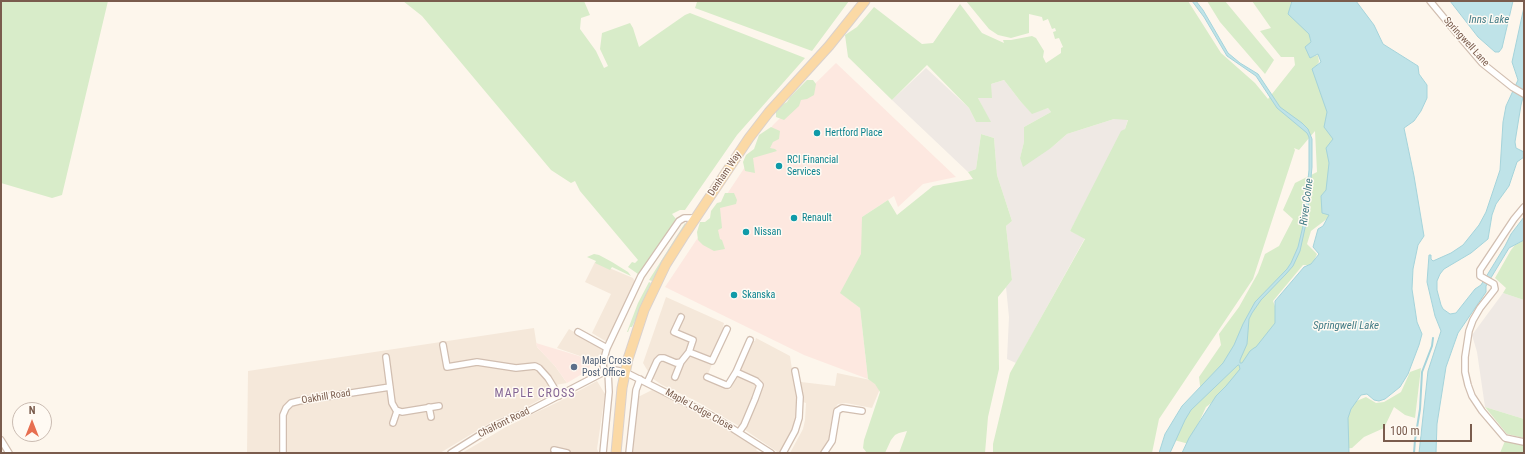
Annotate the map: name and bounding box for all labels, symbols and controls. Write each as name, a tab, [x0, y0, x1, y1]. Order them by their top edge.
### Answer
water label: Inns Lake	[1469, 13, 1509, 27]
street label: Springwell Lane	[1441, 15, 1491, 69]
place label: Hertford Place	[825, 127, 882, 139]
marker: Hertford Place	[812, 128, 822, 138]
street label: Denham Way	[706, 149, 744, 199]
place label: RCI Financial Services	[787, 154, 838, 178]
marker: RCI Financial Services	[774, 161, 784, 171]
water label: River Colne	[1298, 178, 1316, 226]
place label: Renault	[802, 212, 832, 224]
marker: Renault	[789, 213, 799, 223]
place label: Nissan	[754, 226, 781, 238]
marker: Nissan	[741, 227, 751, 237]
place label: Skanska	[742, 289, 775, 301]
marker: Skanska	[729, 290, 739, 300]
water label: Springwell Lake	[1313, 319, 1379, 333]
place label: Maple Cross Post Office	[582, 355, 631, 378]
marker: Maple Cross Post Office	[569, 362, 579, 372]
street label: Maple Lodge Close	[663, 386, 735, 434]
street label: Oakhill Road	[301, 387, 351, 407]
district label: MAPLE CROSS	[495, 387, 575, 401]
north arrow	[12, 402, 52, 442]
text: N	[29, 404, 35, 417]
street label: Chalfont Road	[476, 405, 532, 441]
scale bar	[1385, 416, 1474, 442]
text: 100 m	[1390, 424, 1420, 438]

